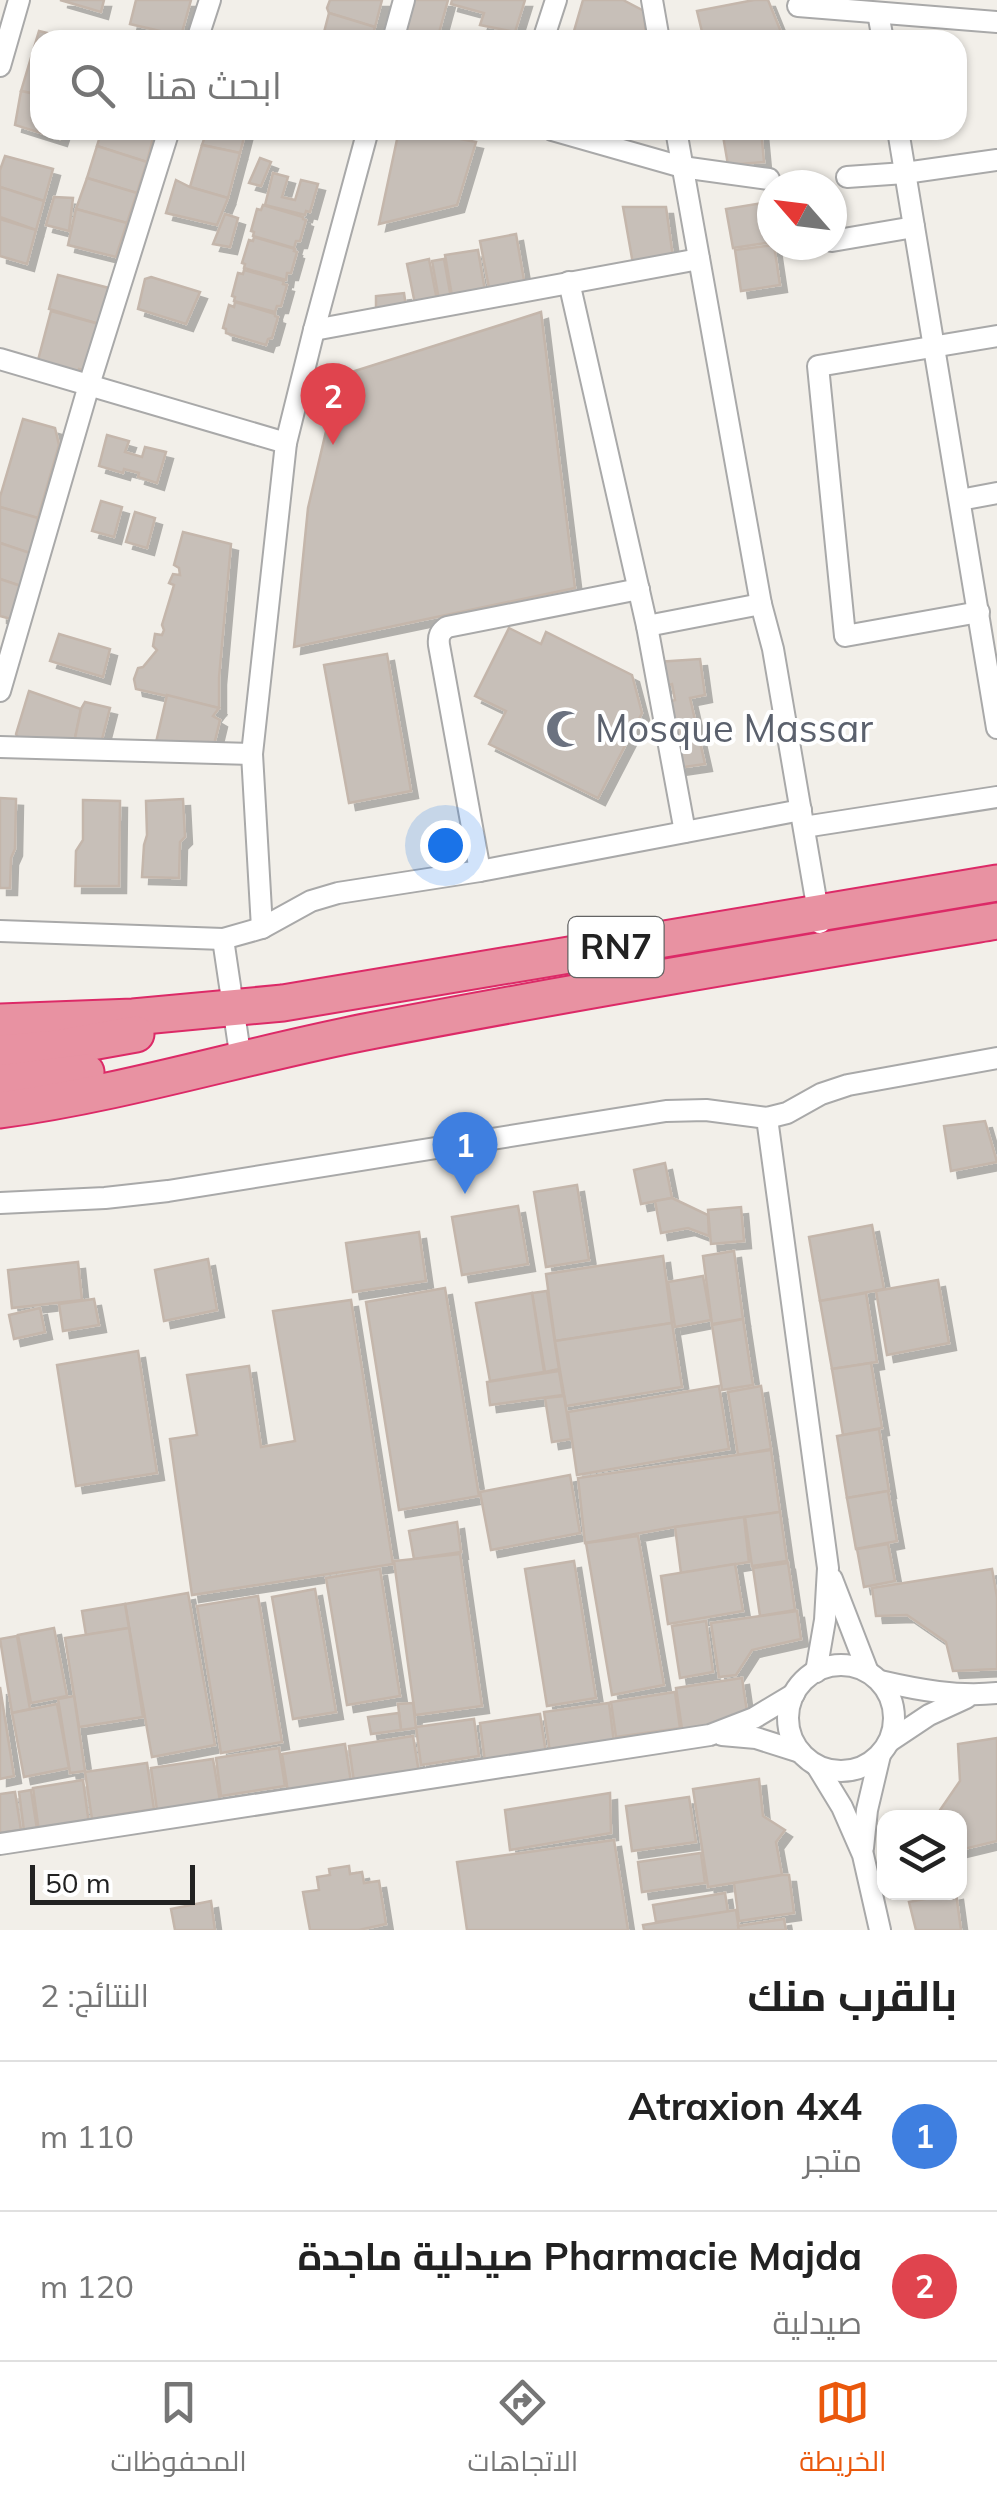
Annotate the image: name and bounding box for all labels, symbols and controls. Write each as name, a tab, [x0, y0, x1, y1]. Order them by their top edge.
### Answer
search box	[30, 30, 967, 140]
icon: search	[65, 58, 120, 113]
text: ابحث هنا	[145, 61, 282, 109]
north arrow	[757, 170, 847, 260]
pin: 2	[300, 362, 366, 445]
place label: Mosque Massar	[595, 704, 873, 752]
mosque icon: Mosque Massar	[544, 708, 586, 750]
your location	[420, 820, 471, 871]
road number: RN7	[568, 917, 664, 977]
pin: 1	[432, 1112, 498, 1194]
map controls	[877, 1810, 967, 1900]
button: layers	[877, 1810, 967, 1900]
scale bar	[30, 1860, 195, 1904]
text: 50 m	[45, 1865, 111, 1900]
text: بالقرب منك	[747, 1969, 957, 2022]
text: النتائج: 2	[40, 1975, 149, 2015]
text: Atraxion 4x4	[628, 2082, 862, 2130]
text: 110 m	[40, 2116, 134, 2156]
text: 1	[915, 2116, 934, 2156]
text: متجر	[803, 2140, 862, 2180]
text: Pharmacie Majda صيدلية ماجدة	[298, 2232, 862, 2280]
text: 120 m	[40, 2266, 134, 2306]
text: 2	[915, 2266, 934, 2306]
text: صيدلية	[773, 2302, 862, 2342]
tab: المحفوظات	[110, 2375, 247, 2487]
tab: الاتجاهات	[468, 2375, 578, 2487]
tab: الخريطة	[799, 2375, 887, 2487]

